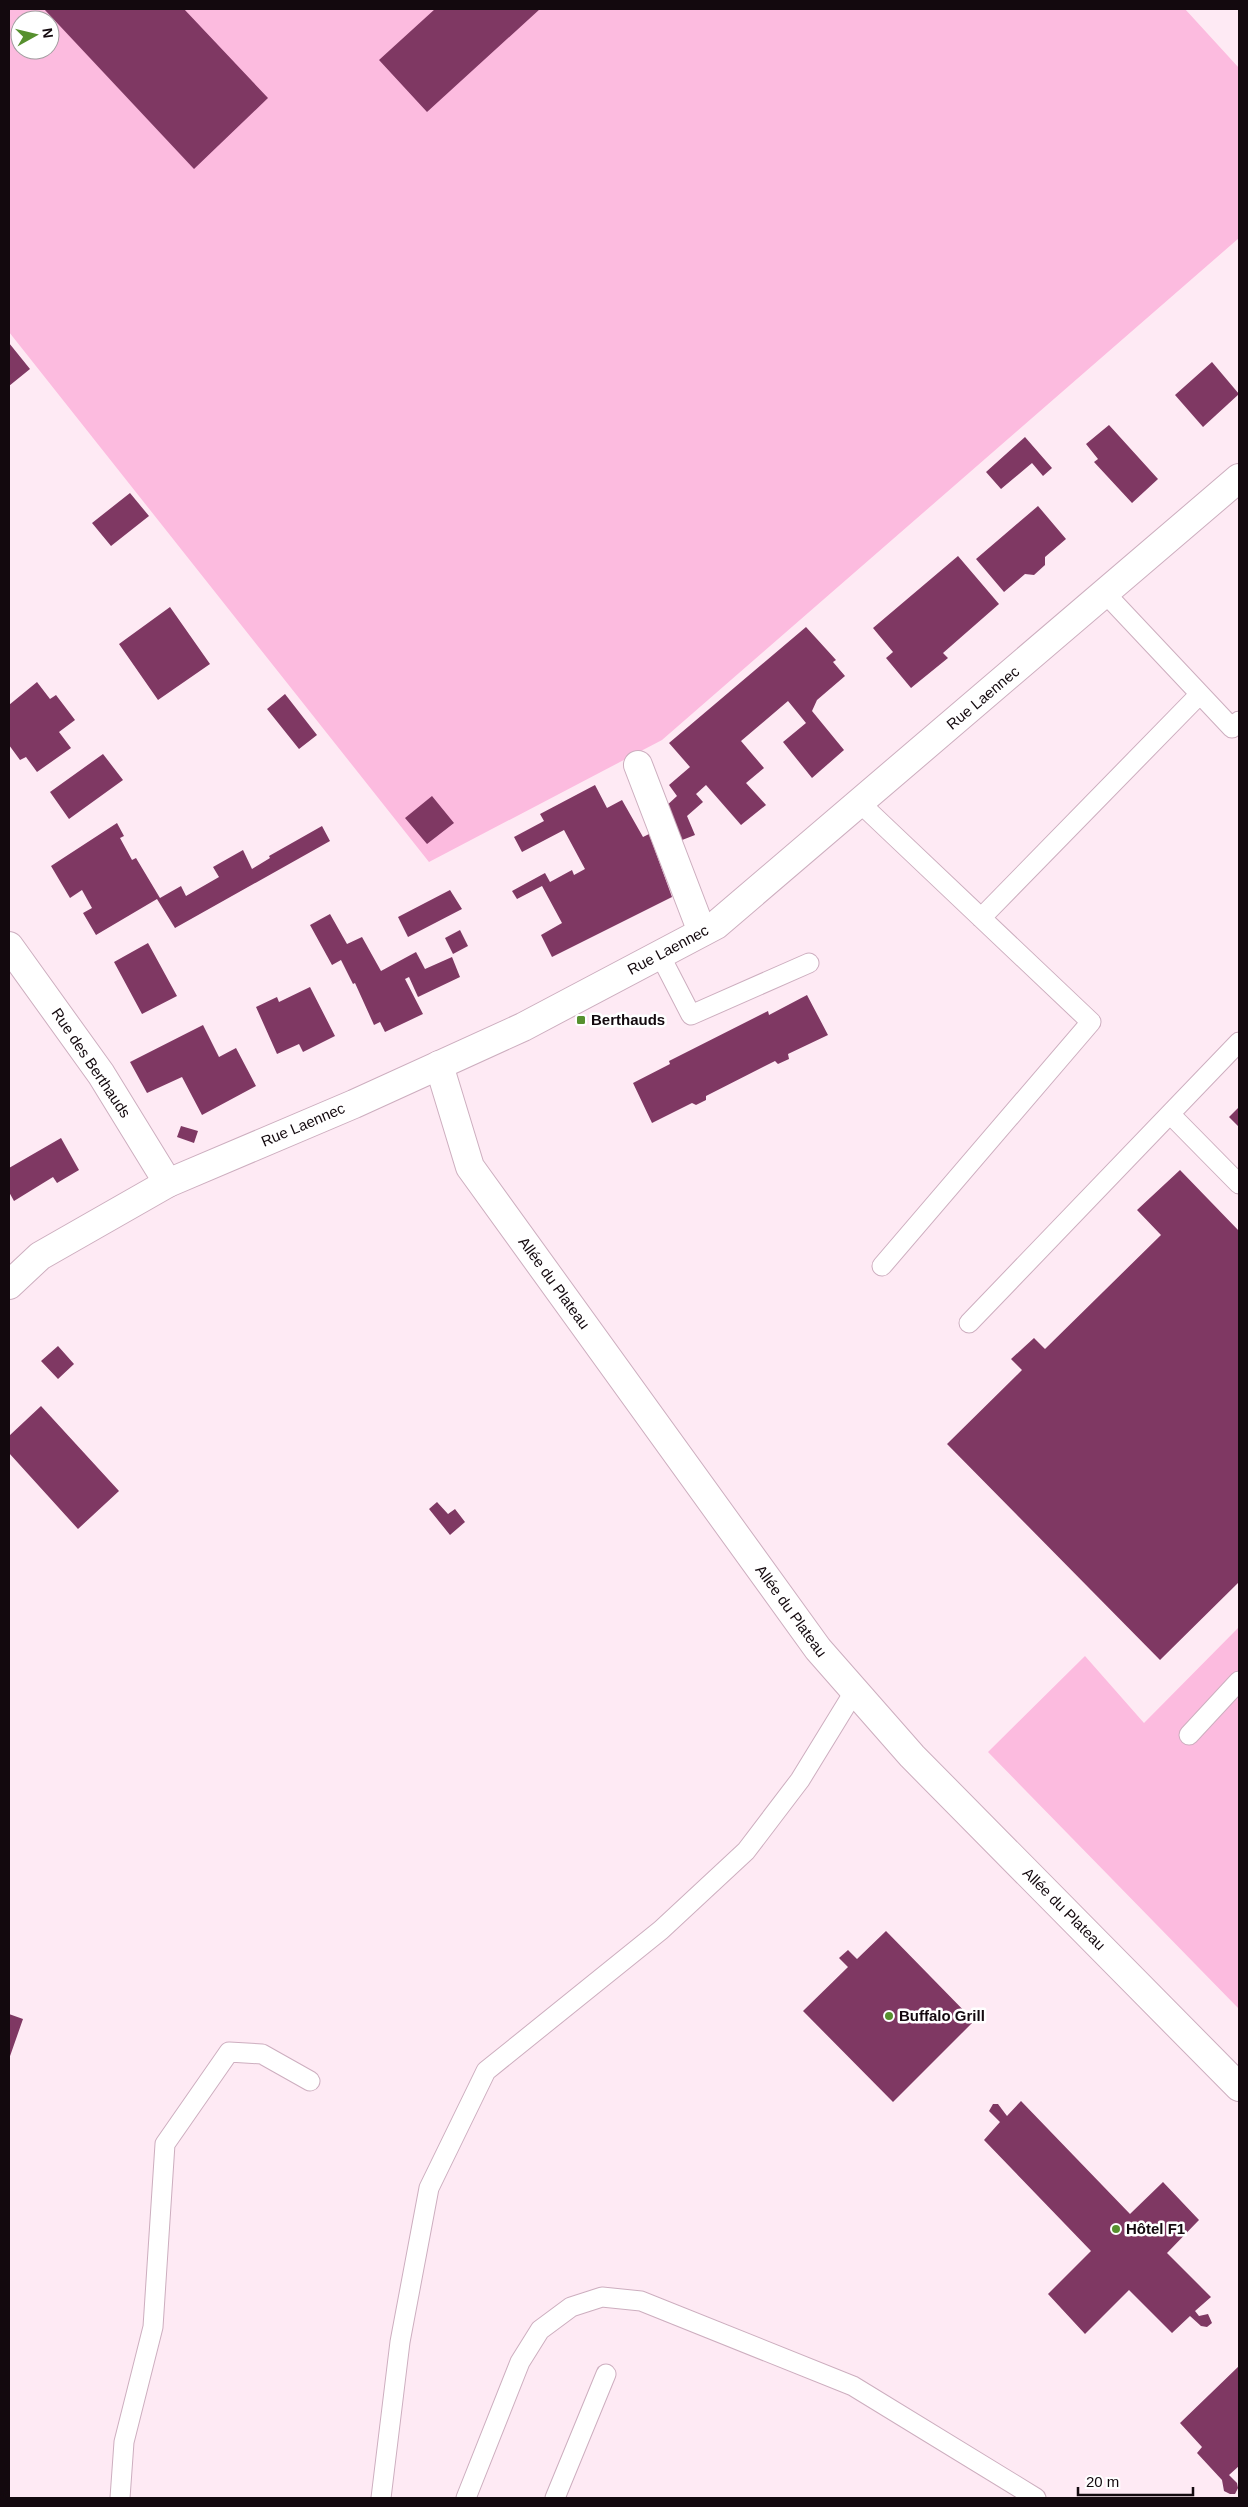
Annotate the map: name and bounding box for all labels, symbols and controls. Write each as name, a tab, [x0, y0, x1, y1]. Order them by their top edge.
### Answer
north arrow	[10, 10, 60, 60]
text: N	[39, 27, 57, 39]
street label: Rue Laennec	[943, 662, 1023, 733]
street label: Rue Laennec	[624, 921, 712, 978]
street label: Rue des Berthauds	[48, 1005, 134, 1121]
place label: Berthauds	[591, 1011, 665, 1028]
marker: Berthauds	[575, 1014, 587, 1026]
street label: Rue Laennec	[258, 1099, 348, 1150]
street label: Allée du Plateau	[515, 1234, 593, 1332]
street label: Allée du Plateau	[752, 1562, 830, 1660]
street label: Allée du Plateau	[1020, 1864, 1109, 1953]
place label: Buffalo Grill	[899, 2007, 985, 2024]
marker: Buffalo Grill	[883, 2010, 895, 2022]
place label: Hôtel F1	[1126, 2220, 1185, 2237]
marker: Hôtel F1	[1110, 2223, 1122, 2235]
scale bar	[1078, 2464, 1193, 2496]
text: 20 m	[1086, 2473, 1119, 2490]

